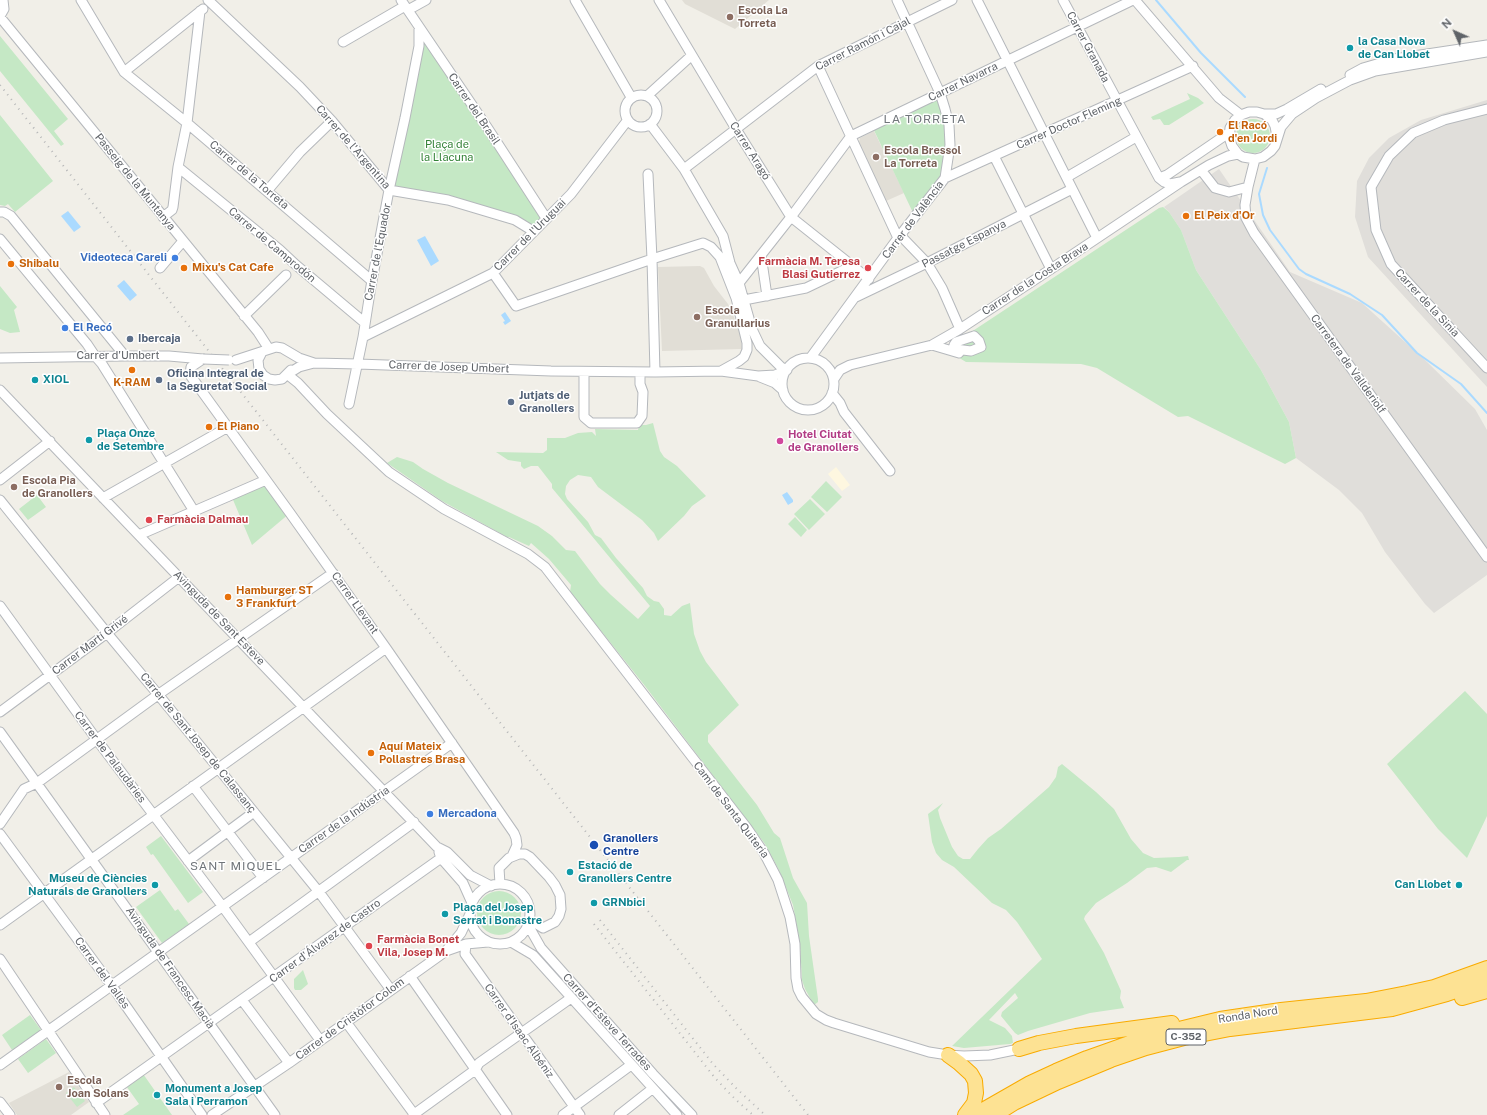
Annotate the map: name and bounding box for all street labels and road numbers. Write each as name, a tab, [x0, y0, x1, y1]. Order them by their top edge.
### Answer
street label: Carrer Granada	[1064, 9, 1112, 85]
street label: Carrer Ramón i Cajal	[813, 14, 913, 74]
street label: Carrer Navarra	[926, 60, 1000, 104]
street label: Carrer del Brasil	[445, 71, 503, 147]
street label: Carrer Doctor Fleming	[1014, 94, 1124, 152]
street label: Carrer de l'Argentina	[313, 102, 393, 192]
street label: Carrer Aragó	[727, 119, 773, 183]
street label: Passeig de la Muntanya	[92, 131, 178, 233]
street label: Carrer de la Torreta	[207, 138, 291, 212]
street label: Carrer de València	[879, 178, 947, 262]
street label: Carrer de l'Uruguai	[491, 196, 569, 274]
street label: Carrer de l'Equador	[362, 202, 394, 302]
street label: Carrer de Camprodón	[226, 205, 318, 285]
street label: Passatge Espanya	[920, 217, 1008, 271]
street label: Carrer de la Costa Brava	[979, 240, 1091, 318]
street label: Carrer de la Sinia	[1392, 266, 1462, 340]
street label: Carretera de Vallderiolf	[1308, 312, 1388, 416]
street label: Carrer d'Umbert	[77, 349, 159, 363]
street label: Carrer de Josep Umbert	[388, 358, 510, 376]
street label: Avinguda de Sant Esteve	[170, 568, 268, 668]
street label: Carrer Llevant	[329, 569, 381, 637]
street label: Carrer Martí Grivé	[49, 612, 131, 678]
street label: Carrer de Sant Josep de Calassanç	[137, 670, 259, 816]
street label: Carrer de Palaudàries	[71, 709, 149, 805]
street label: Camí de Santa Quiteria	[690, 759, 772, 861]
street label: Carrer de la Indústria	[296, 784, 392, 856]
street label: Carrer d'Álvarez de Castro	[267, 896, 383, 986]
street label: Avinguda de Francesc Macià	[123, 905, 217, 1031]
street label: Carrer del Vallès	[72, 935, 132, 1011]
street label: Carrer d'Esteve Terrades	[560, 971, 654, 1073]
street label: Carrer de Cristòfor Colom	[293, 975, 407, 1063]
street label: Carrer d'Isaac Albéniz	[481, 981, 557, 1081]
street label: Ronda Nord	[1217, 1004, 1279, 1026]
road number: C-352	[1166, 1029, 1206, 1045]

